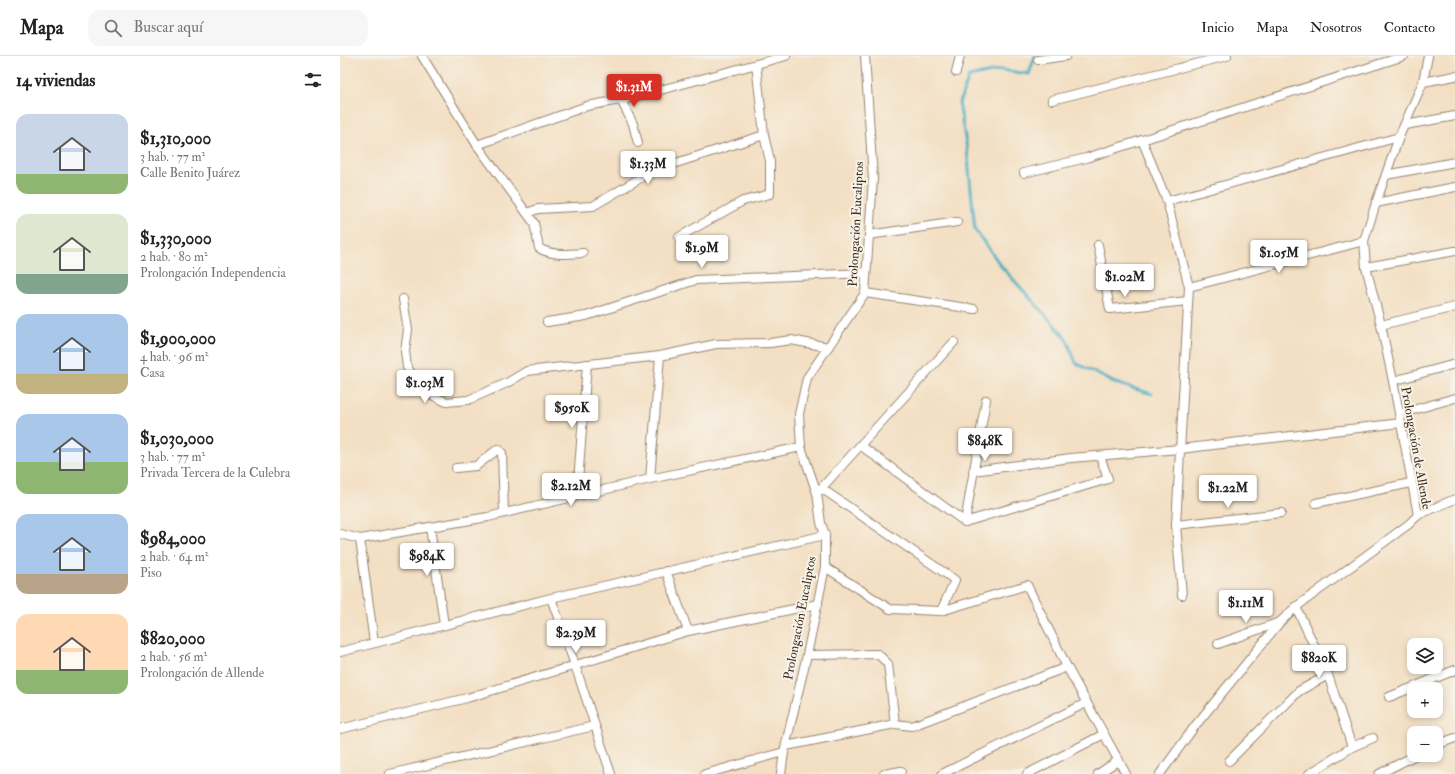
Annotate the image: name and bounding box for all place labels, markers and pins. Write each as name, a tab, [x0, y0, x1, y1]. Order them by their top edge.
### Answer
pin: $1.31M	[601, 74, 667, 108]
pin: $1.33M	[615, 151, 681, 185]
pin: $1.9M	[674, 235, 730, 269]
pin: $1.05M	[1246, 240, 1312, 274]
pin: $1.02M	[1092, 264, 1158, 298]
pin: $1.03M	[392, 370, 458, 404]
pin: $950K	[544, 395, 600, 429]
pin: $848K	[957, 428, 1013, 462]
pin: $2.12M	[538, 473, 604, 507]
pin: $1.22M	[1195, 475, 1261, 509]
pin: $984K	[399, 543, 455, 577]
pin: $1.11M	[1213, 590, 1279, 624]
pin: $2.39M	[543, 620, 609, 654]
pin: $820K	[1291, 645, 1347, 679]

